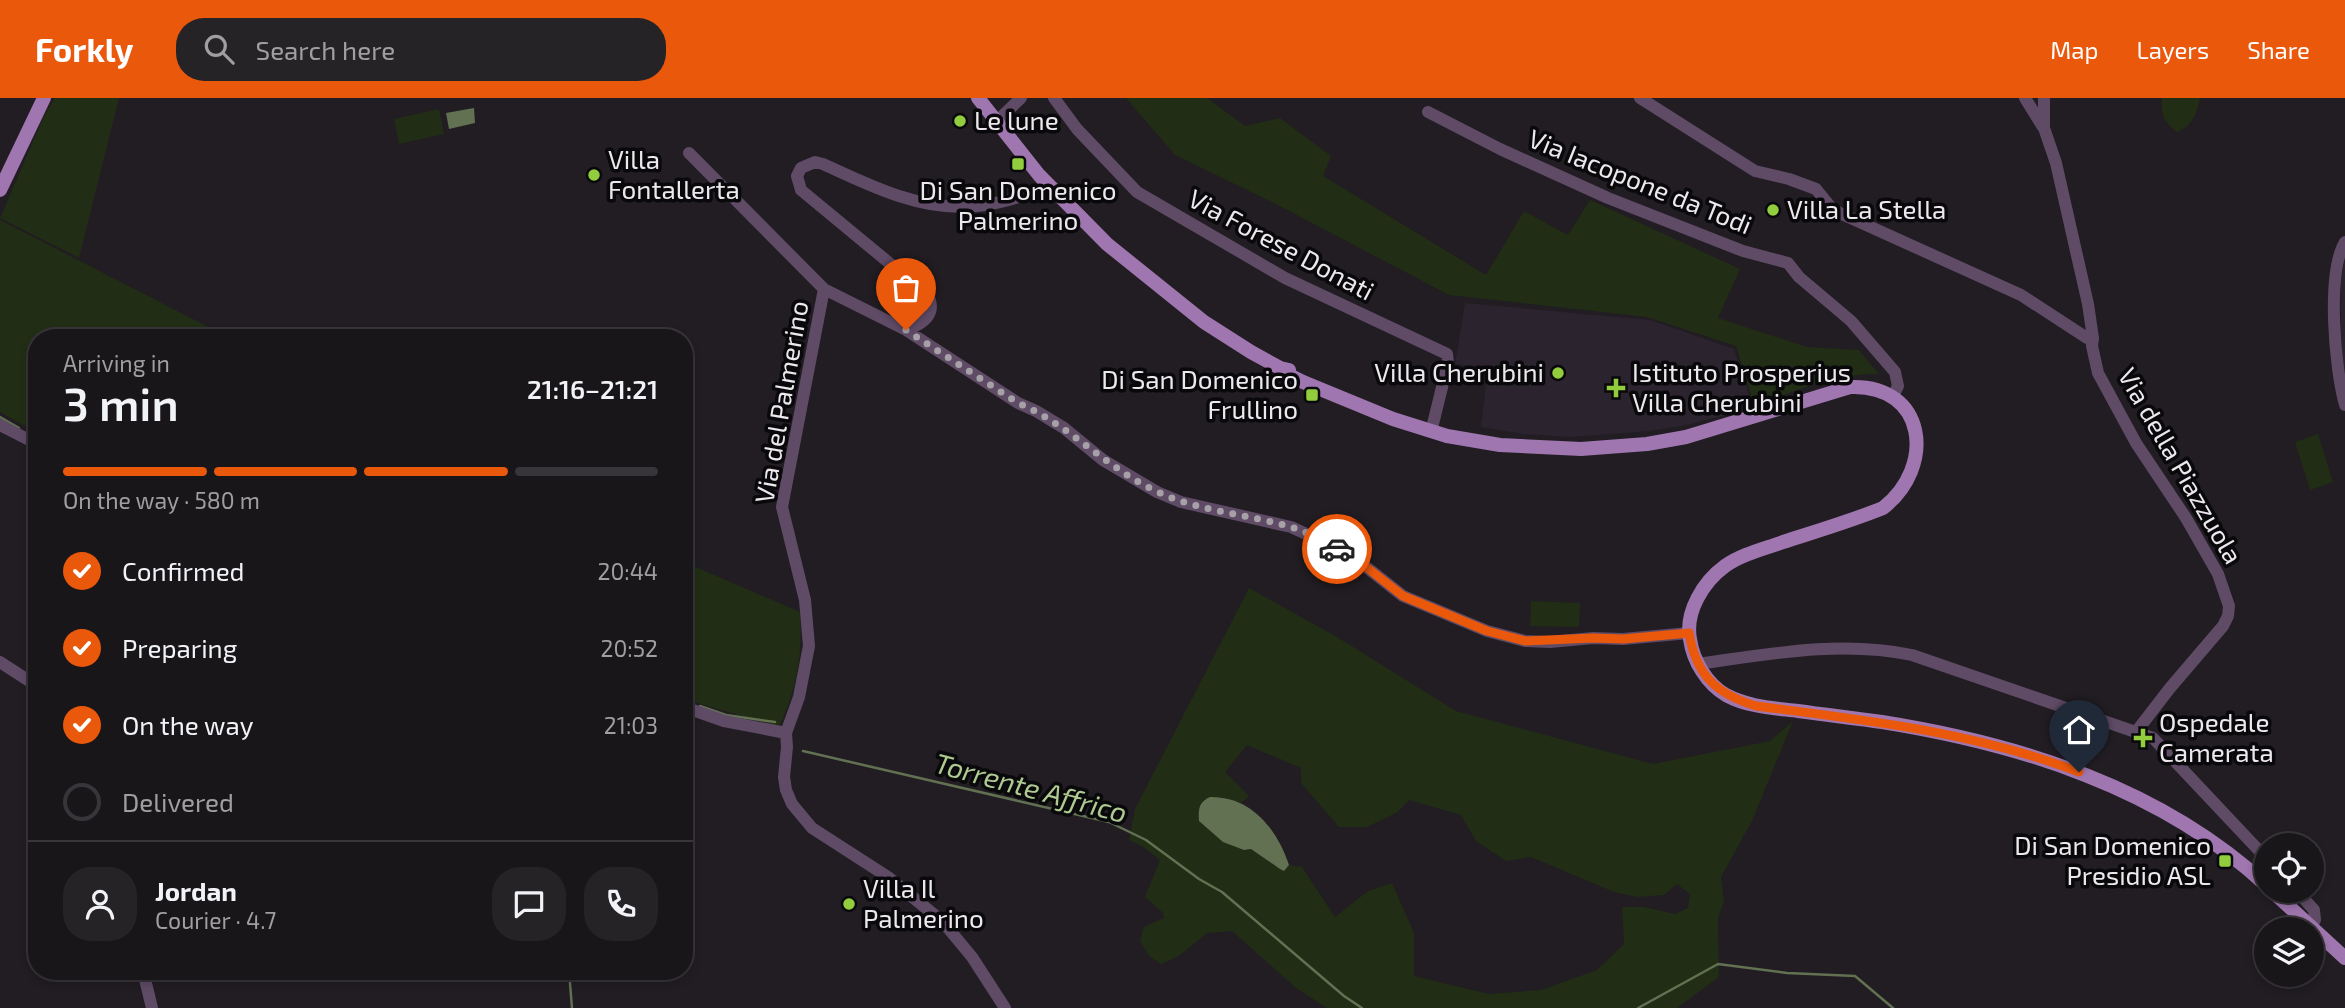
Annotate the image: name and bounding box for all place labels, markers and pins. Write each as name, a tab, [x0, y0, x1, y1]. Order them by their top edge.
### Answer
place label: Le lune	[974, 104, 1059, 135]
marker: Le lune	[952, 113, 968, 129]
place label: Villa Fontallerta	[608, 143, 740, 204]
marker: Di San Domenico Palmerino	[1010, 156, 1026, 172]
marker: Villa Fontallerta	[586, 167, 602, 183]
place label: Di San Domenico Palmerino	[920, 174, 1116, 235]
place label: Villa La Stella	[1787, 193, 1946, 224]
marker: Villa La Stella	[1765, 202, 1781, 218]
pin	[876, 258, 936, 330]
place label: Villa Cherubini	[1374, 356, 1544, 387]
place label: Istituto Prosperius Villa Cherubini	[1632, 356, 1851, 417]
place label: Di San Domenico Frullino	[1101, 363, 1298, 424]
marker: Villa Cherubini	[1550, 365, 1566, 381]
marker: Istituto Prosperius Villa Cherubini	[1606, 378, 1626, 398]
marker: Di San Domenico Frullino	[1304, 387, 1320, 403]
pin	[2049, 700, 2109, 772]
place label: Ospedale Camerata	[2159, 706, 2274, 767]
marker: Ospedale Camerata	[2133, 728, 2153, 748]
place label: Di San Domenico Presidio ASL	[2014, 829, 2211, 890]
marker: Di San Domenico Presidio ASL	[2217, 853, 2233, 869]
place label: Villa Il Palmerino	[863, 872, 984, 933]
marker: Villa Il Palmerino	[841, 896, 857, 912]

